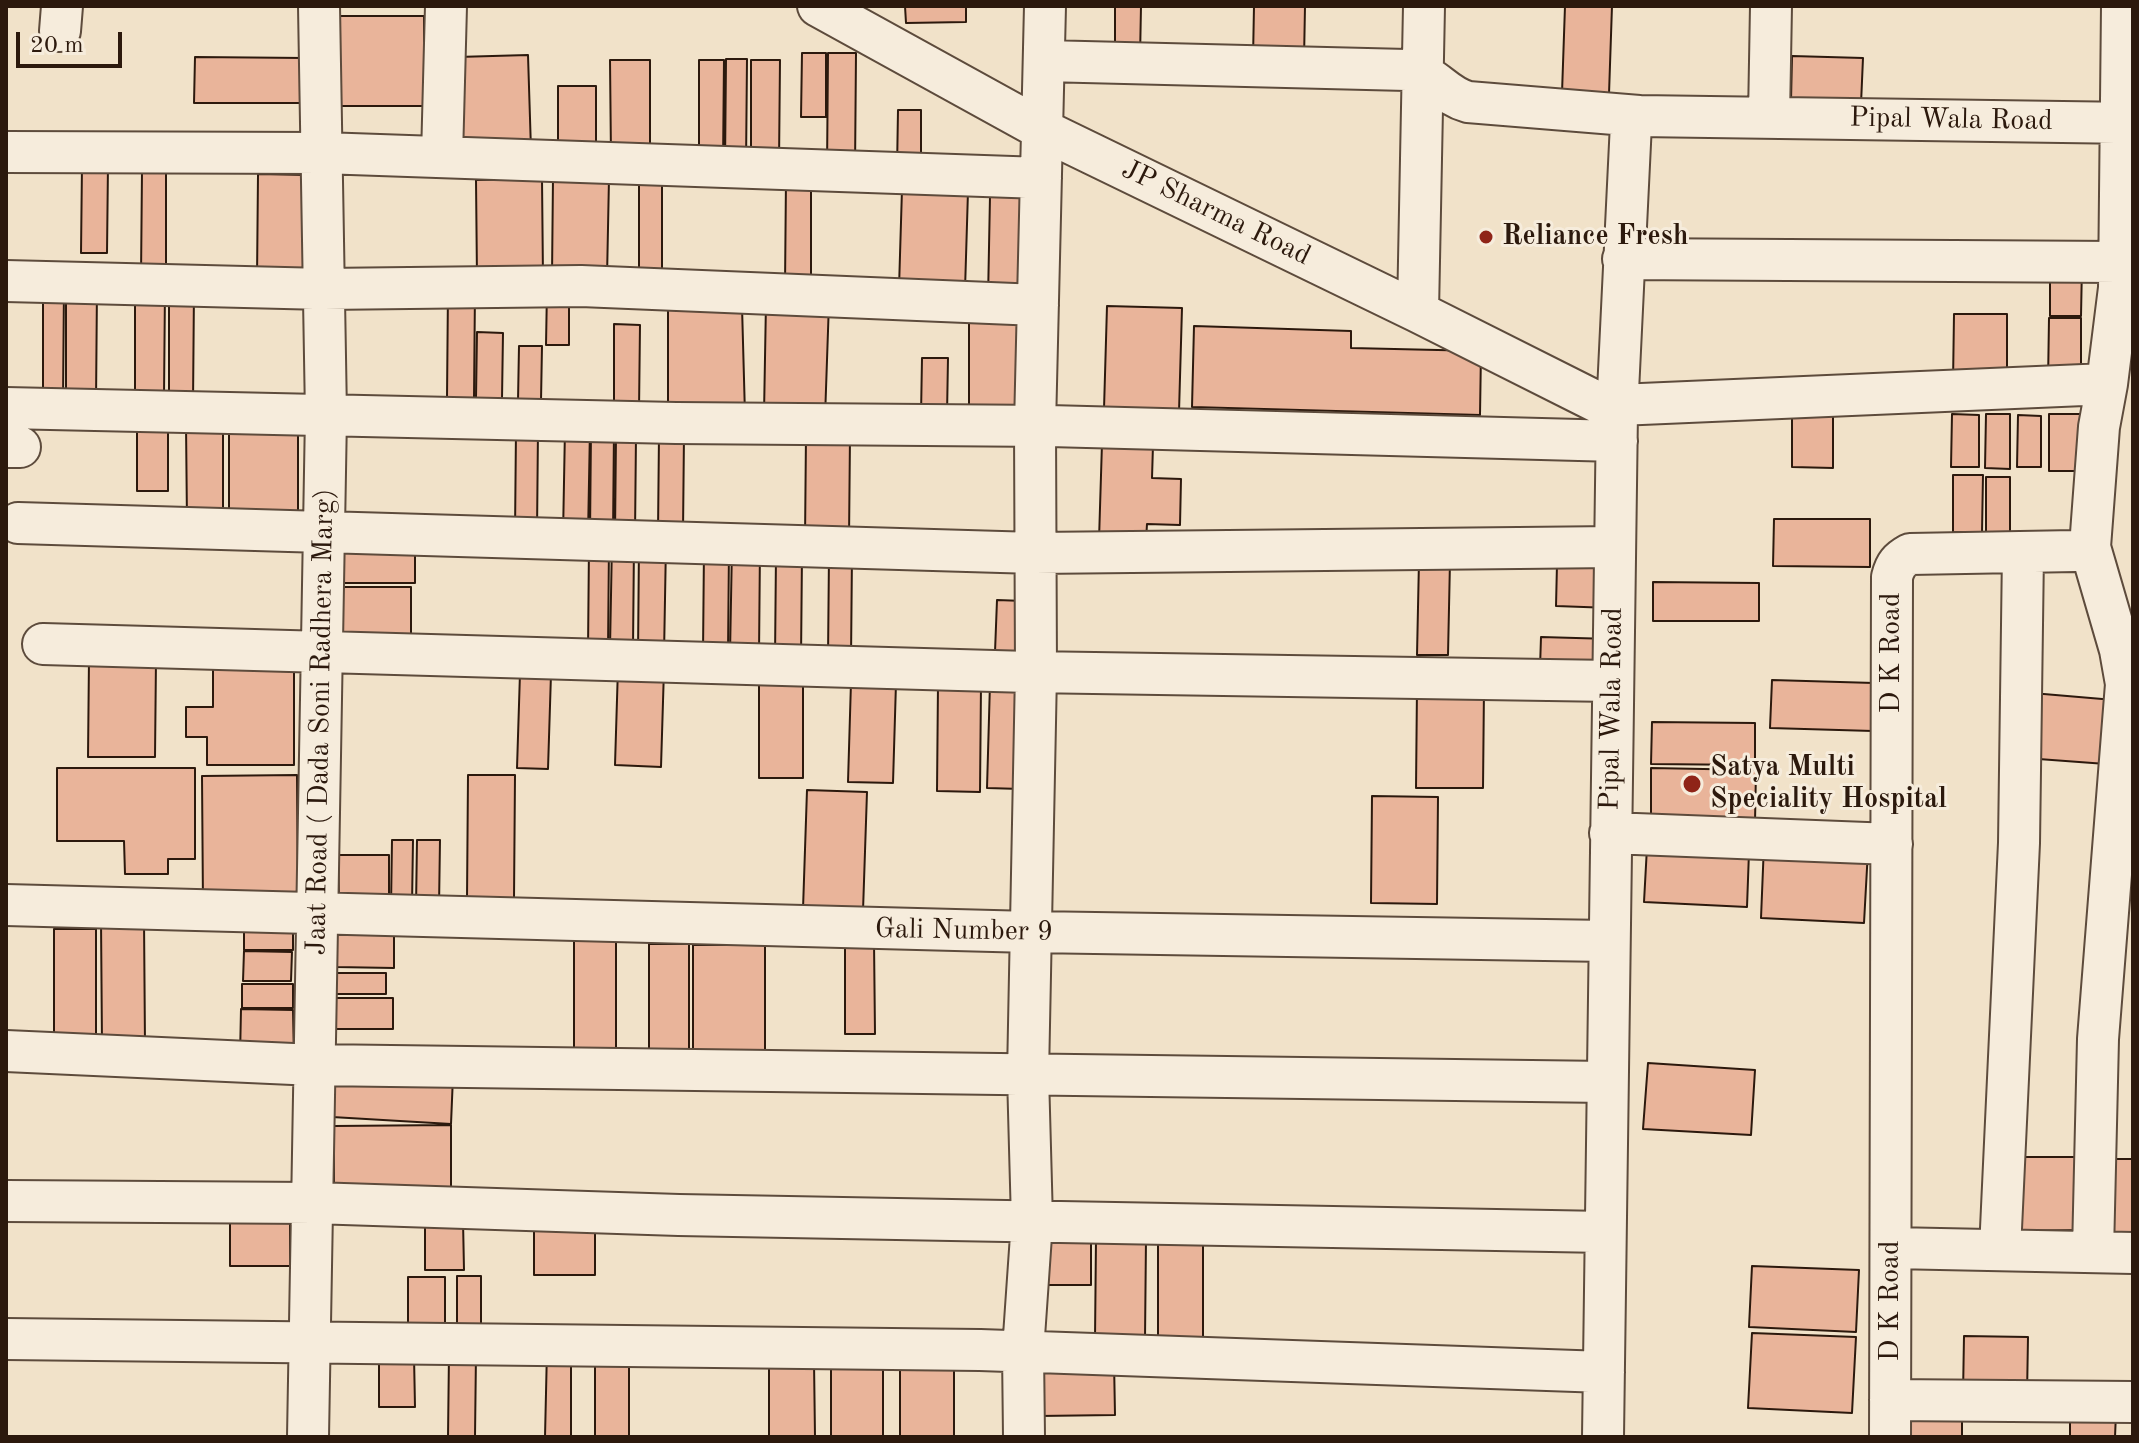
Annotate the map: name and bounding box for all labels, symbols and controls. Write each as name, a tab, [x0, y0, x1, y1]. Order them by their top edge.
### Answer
scale bar	[20, 16, 126, 66]
text: 20 m	[30, 34, 84, 58]
street label: Pipal Wala Road	[1849, 101, 2053, 139]
street label: JP Sharma Road	[1116, 153, 1316, 273]
place label: Reliance Fresh	[1502, 220, 1688, 254]
marker: Reliance Fresh	[1477, 228, 1495, 246]
street label: Jaat Road ( Dada Soni Radhera Marg)	[300, 488, 342, 956]
street label: D K Road	[1875, 592, 1909, 714]
street label: Pipal Wala Road	[1593, 607, 1631, 811]
place label: Satya Multi Speciality Hospital	[1710, 751, 1947, 817]
marker: Satya Multi Speciality Hospital	[1681, 773, 1703, 795]
street label: Gali Number 9	[874, 913, 1054, 949]
street label: D K Road	[1874, 1240, 1908, 1362]

